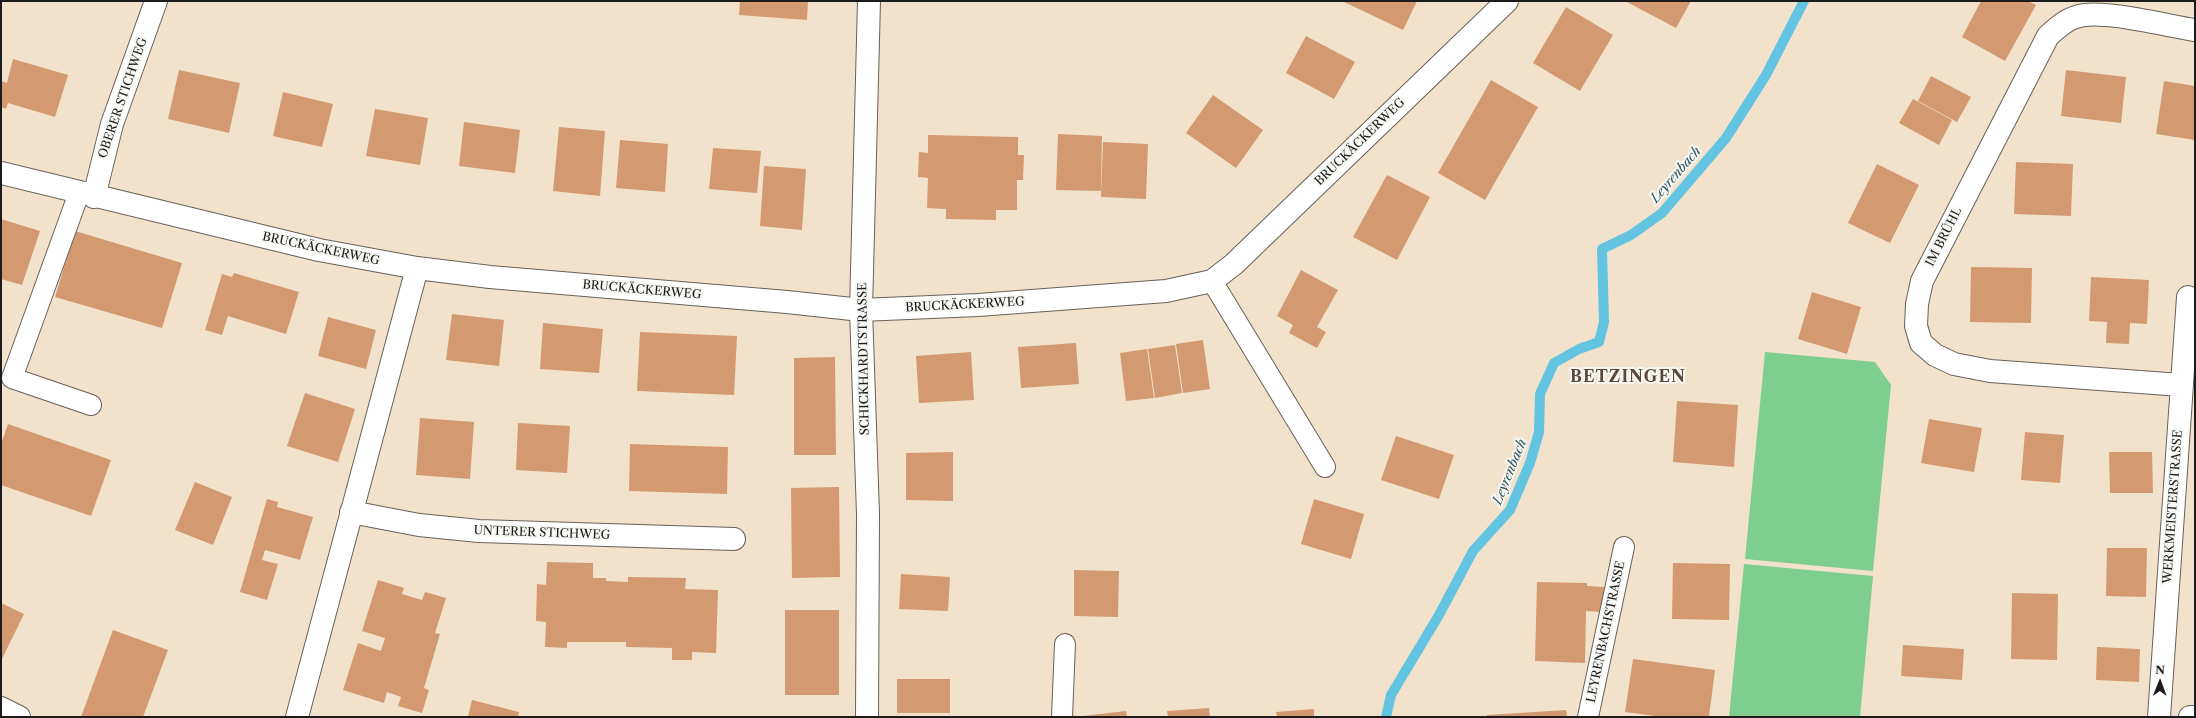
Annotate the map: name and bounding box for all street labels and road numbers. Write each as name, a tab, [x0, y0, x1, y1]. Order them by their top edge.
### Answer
street label: OBERER STICHWEG	[96, 36, 150, 160]
street label: BRUCKÄCKERWEG	[1312, 95, 1408, 189]
street label: IM BRÜHL	[1923, 205, 1965, 269]
street label: BRUCKÄCKERWEG	[261, 230, 381, 268]
street label: BRUCKÄCKERWEG	[582, 278, 702, 302]
street label: SCHICKHARDTSTRASSE	[855, 282, 873, 436]
street label: BRUCKÄCKERWEG	[905, 295, 1025, 315]
street label: WERKMEISTERSTRASSE	[2160, 430, 2186, 584]
street label: UNTERER STICHWEG	[473, 523, 611, 543]
street label: LEYRENBACHSTRASSE	[1584, 560, 1628, 704]

